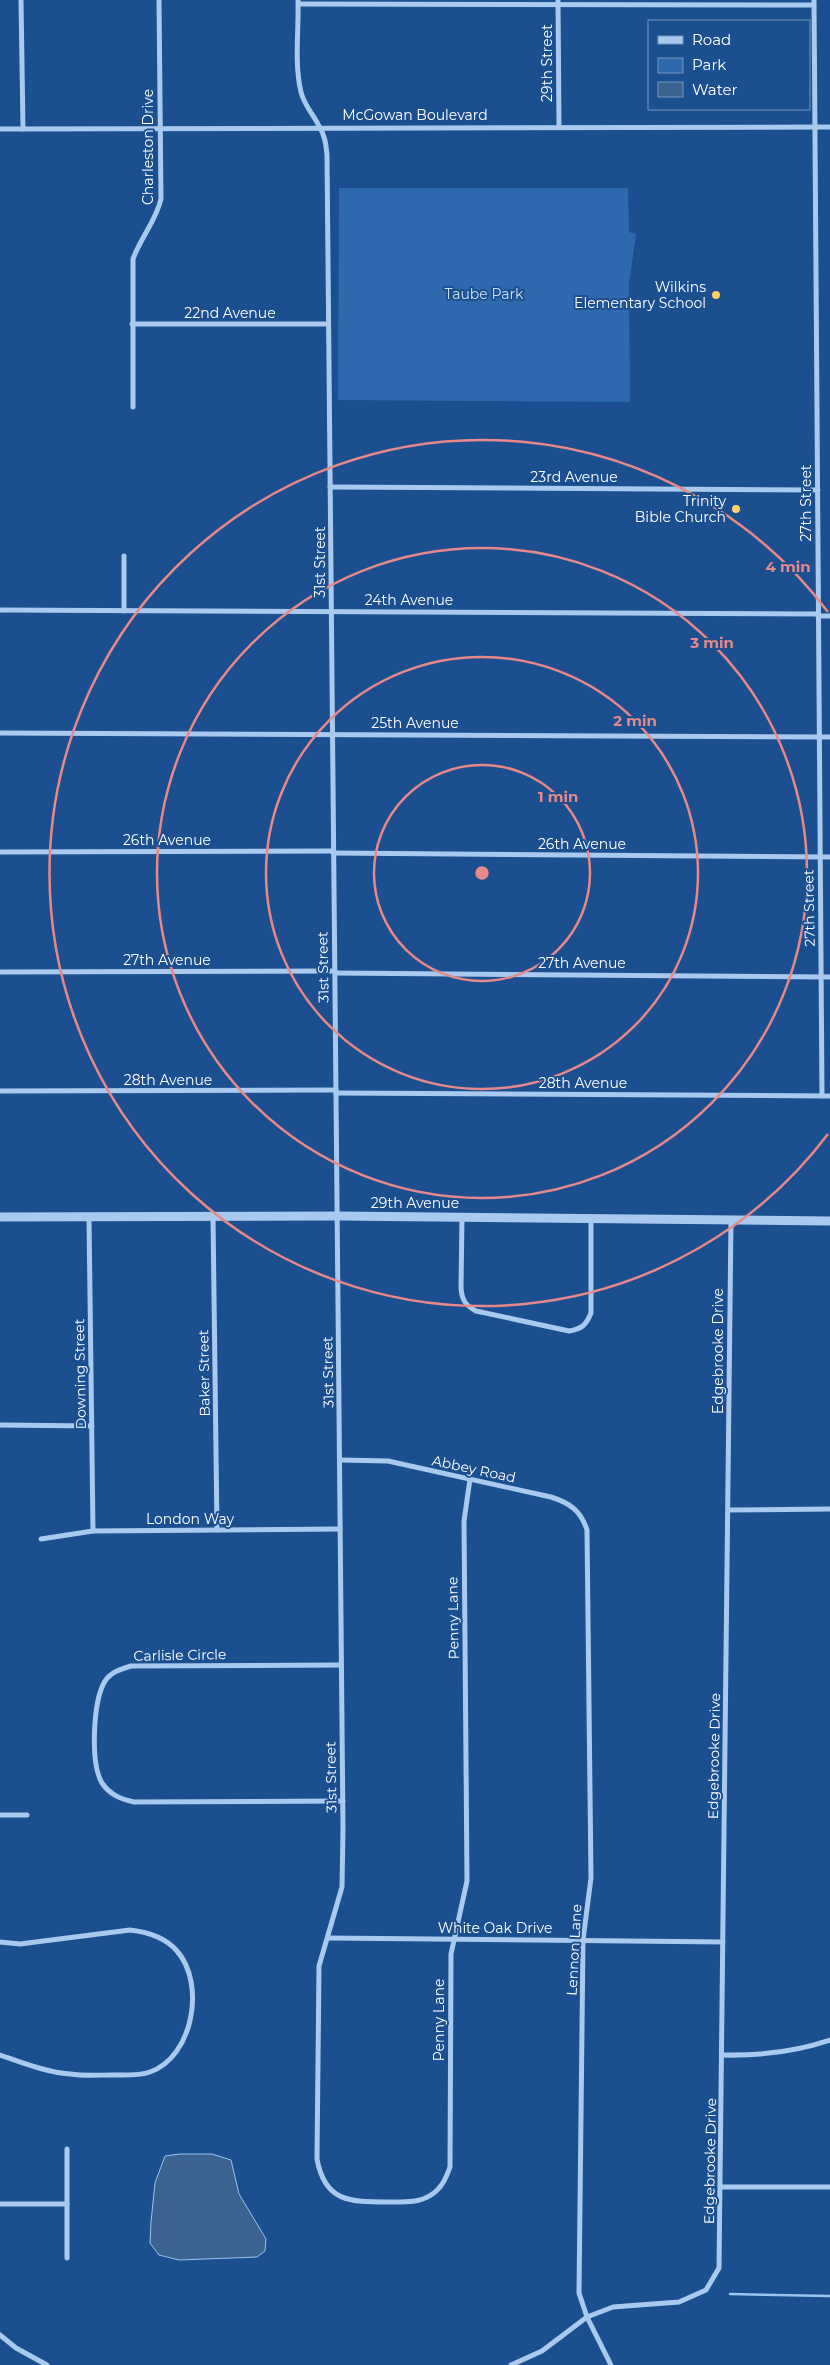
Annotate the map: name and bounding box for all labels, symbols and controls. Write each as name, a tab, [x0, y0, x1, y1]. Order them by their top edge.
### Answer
legend	[648, 20, 810, 110]
street label: 29th Street	[538, 24, 556, 102]
text: Road	[692, 30, 731, 49]
text: Park	[692, 55, 726, 74]
text: Water	[692, 80, 738, 99]
street label: Charleston Drive	[139, 89, 157, 205]
street label: McGowan Boulevard	[342, 106, 488, 124]
place label: Wilkins Elementary School	[574, 278, 706, 312]
park label: Taube Park	[445, 285, 524, 303]
marker: Wilkins Elementary School	[710, 289, 722, 301]
street label: 22nd Avenue	[184, 304, 276, 322]
street label: 27th Street	[797, 464, 815, 542]
street label: 23rd Avenue	[530, 468, 618, 486]
place label: Trinity Bible Church	[635, 492, 726, 526]
marker: Trinity Bible Church	[730, 503, 742, 515]
street label: 31st Street	[311, 526, 329, 598]
text: 4 min	[765, 557, 811, 576]
street label: 24th Avenue	[365, 591, 453, 609]
text: 3 min	[689, 633, 734, 652]
text: 2 min	[613, 711, 657, 730]
street label: 25th Avenue	[371, 714, 459, 732]
text: 1 min	[538, 787, 578, 806]
street label: 26th Avenue	[123, 831, 211, 849]
street label: 26th Avenue	[538, 835, 626, 853]
centre of rings	[473, 864, 491, 882]
street label: 27th Street	[799, 869, 819, 947]
street label: 31st Street	[313, 931, 333, 1003]
street label: 27th Avenue	[123, 951, 211, 969]
street label: 27th Avenue	[538, 954, 626, 972]
street label: 28th Avenue	[124, 1071, 212, 1089]
street label: 28th Avenue	[539, 1074, 627, 1092]
street label: 29th Avenue	[371, 1194, 459, 1212]
street label: Edgebrooke Drive	[709, 1288, 727, 1414]
street label: Downing Street	[70, 1318, 90, 1430]
street label: Baker Street	[194, 1329, 214, 1417]
street label: 31st Street	[318, 1336, 338, 1408]
street label: Abbey Road	[430, 1451, 518, 1487]
street label: London Way	[146, 1510, 234, 1528]
street label: Penny Lane	[443, 1577, 463, 1659]
street label: Carlisle Circle	[133, 1645, 227, 1665]
street label: Edgebrooke Drive	[704, 1693, 724, 1819]
street label: 31st Street	[321, 1741, 341, 1813]
street label: Lennon Lane	[563, 1904, 585, 1996]
street label: White Oak Drive	[438, 1919, 552, 1937]
street label: Penny Lane	[430, 1979, 448, 2061]
street label: Edgebrooke Drive	[700, 2098, 720, 2224]

